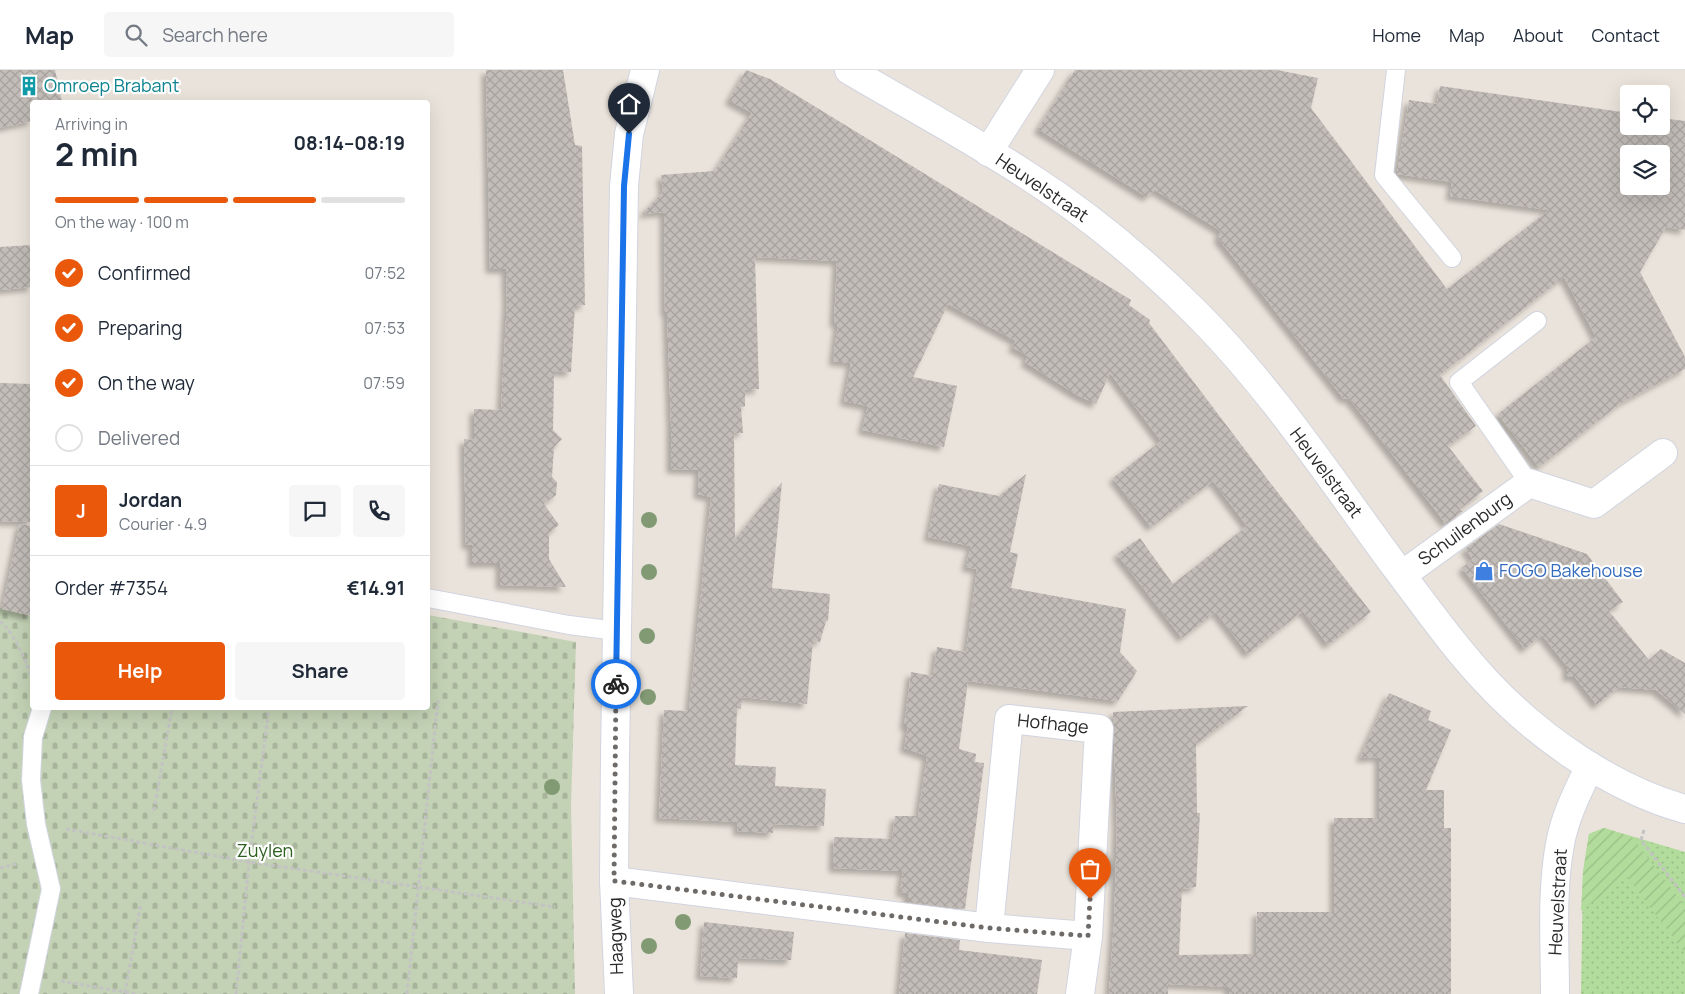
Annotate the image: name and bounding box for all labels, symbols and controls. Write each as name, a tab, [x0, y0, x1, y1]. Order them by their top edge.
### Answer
search box	[104, 12, 454, 57]
text: Map	[25, 18, 74, 51]
icon: search	[122, 21, 150, 49]
text: Search here	[162, 22, 268, 48]
text: Home	[1372, 23, 1421, 47]
text: Map	[1449, 23, 1485, 47]
text: About	[1513, 23, 1563, 47]
text: Contact	[1591, 23, 1660, 47]
place label: Omroep Brabant	[44, 73, 179, 97]
building icon: Omroep Brabant	[18, 75, 40, 97]
pin	[608, 83, 650, 134]
map controls	[1620, 85, 1670, 195]
button: locate	[1620, 85, 1670, 135]
icon: home	[615, 90, 643, 118]
text: Arriving in	[55, 113, 128, 135]
text: 08:14–08:19	[293, 130, 405, 156]
text: 2 min	[55, 132, 138, 176]
button: layers	[1620, 145, 1670, 195]
street label: Heuvelstraat	[991, 147, 1094, 227]
text: On the way · 100 m	[55, 211, 189, 233]
icon: check	[55, 259, 83, 287]
text: Confirmed	[98, 260, 191, 286]
text: 07:52	[365, 262, 405, 284]
icon: check	[55, 314, 83, 342]
text: Preparing	[98, 315, 183, 341]
text: 07:53	[364, 317, 405, 339]
icon: check	[55, 369, 83, 397]
text: On the way	[98, 370, 195, 396]
text: 07:59	[363, 372, 405, 394]
street label: Heuvelstraat	[1285, 422, 1369, 522]
text: Delivered	[98, 425, 180, 451]
button: chat	[289, 485, 341, 537]
button: phone	[353, 485, 405, 537]
street label: Schuilenburg	[1413, 486, 1516, 570]
text: Jordan	[119, 487, 182, 513]
text: J	[76, 498, 86, 524]
text: Courier · 4.9	[119, 513, 207, 535]
place label: FOGO Bakehouse	[1499, 558, 1643, 582]
shop icon: FOGO Bakehouse	[1473, 560, 1495, 582]
text: Order #7354	[55, 575, 168, 601]
text: €14.91	[347, 575, 405, 601]
button: Help	[55, 642, 225, 700]
button: Share	[235, 642, 405, 700]
courier	[591, 659, 641, 709]
icon: bike	[602, 670, 630, 698]
street label: Hofhage	[1016, 707, 1090, 739]
park label: Zuylen	[237, 838, 293, 862]
pin	[1069, 848, 1111, 899]
street label: Heuvelstraat	[1542, 848, 1572, 956]
icon: bag	[1076, 855, 1104, 883]
street label: Haagweg	[602, 897, 628, 975]

